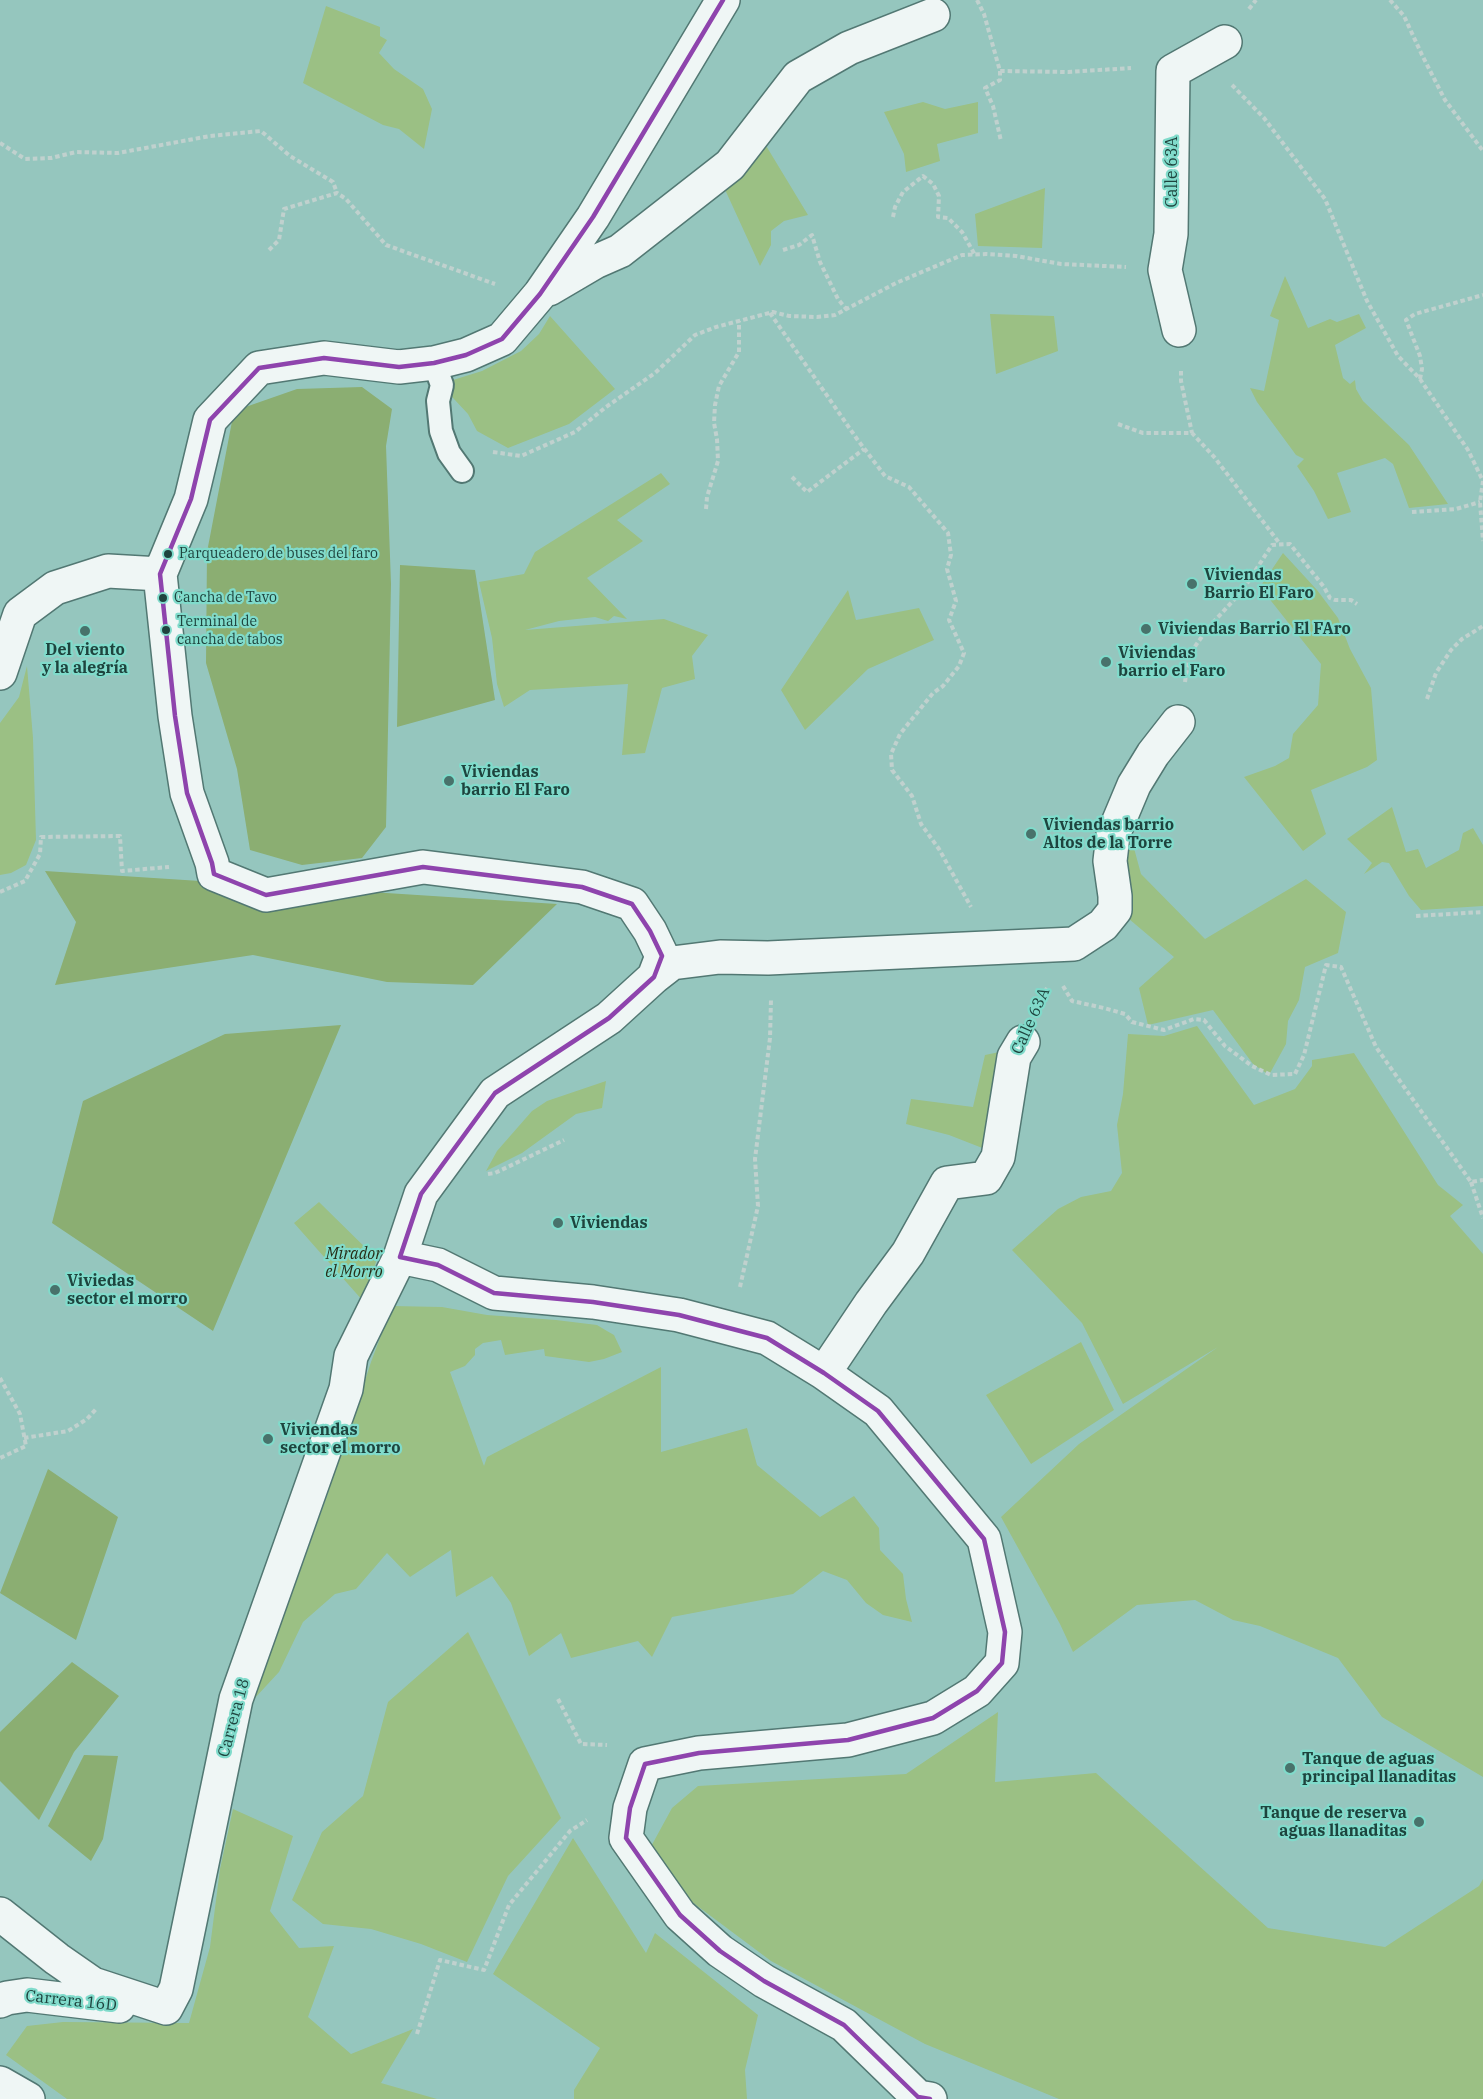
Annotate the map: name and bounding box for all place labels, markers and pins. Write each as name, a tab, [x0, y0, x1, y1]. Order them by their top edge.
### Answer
place label: Parqueadero de buses del faro	[179, 546, 378, 562]
marker: Parqueadero de buses del faro	[162, 548, 174, 560]
place label: Viviendas Barrio El Faro	[1204, 565, 1314, 603]
marker: Viviendas Barrio El Faro	[1185, 577, 1199, 591]
place label: Cancha de Tavo	[174, 590, 277, 606]
marker: Cancha de Tavo	[157, 592, 169, 604]
place label: Terminal de cancha de tabos	[177, 614, 283, 646]
place label: Viviendas Barrio El FAro	[1158, 619, 1351, 639]
marker: Viviendas Barrio El FAro	[1139, 622, 1153, 636]
marker: Del viento y la alegría	[78, 624, 92, 638]
marker: Terminal de cancha de tabos	[160, 624, 172, 636]
place label: Del viento y la alegría	[42, 640, 128, 678]
place label: Viviendas barrio el Faro	[1118, 643, 1225, 681]
marker: Viviendas barrio el Faro	[1099, 655, 1113, 669]
place label: Viviendas barrio El Faro	[461, 762, 570, 800]
marker: Viviendas barrio El Faro	[442, 774, 456, 788]
place label: Viviendas barrio Altos de la Torre	[1043, 815, 1174, 853]
marker: Viviendas barrio Altos de la Torre	[1024, 827, 1038, 841]
place label: Viviendas	[570, 1213, 648, 1233]
marker: Viviendas	[551, 1216, 565, 1230]
place label: Viviedas sector el morro	[67, 1271, 188, 1309]
marker: Viviedas sector el morro	[48, 1283, 62, 1297]
place label: Viviendas sector el morro	[280, 1420, 401, 1458]
marker: Viviendas sector el morro	[261, 1432, 275, 1446]
place label: Tanque de aguas principal llanaditas	[1302, 1749, 1456, 1787]
marker: Tanque de aguas principal llanaditas	[1283, 1761, 1297, 1775]
place label: Tanque de reserva aguas llanaditas	[1260, 1803, 1407, 1841]
marker: Tanque de reserva aguas llanaditas	[1412, 1815, 1426, 1829]

